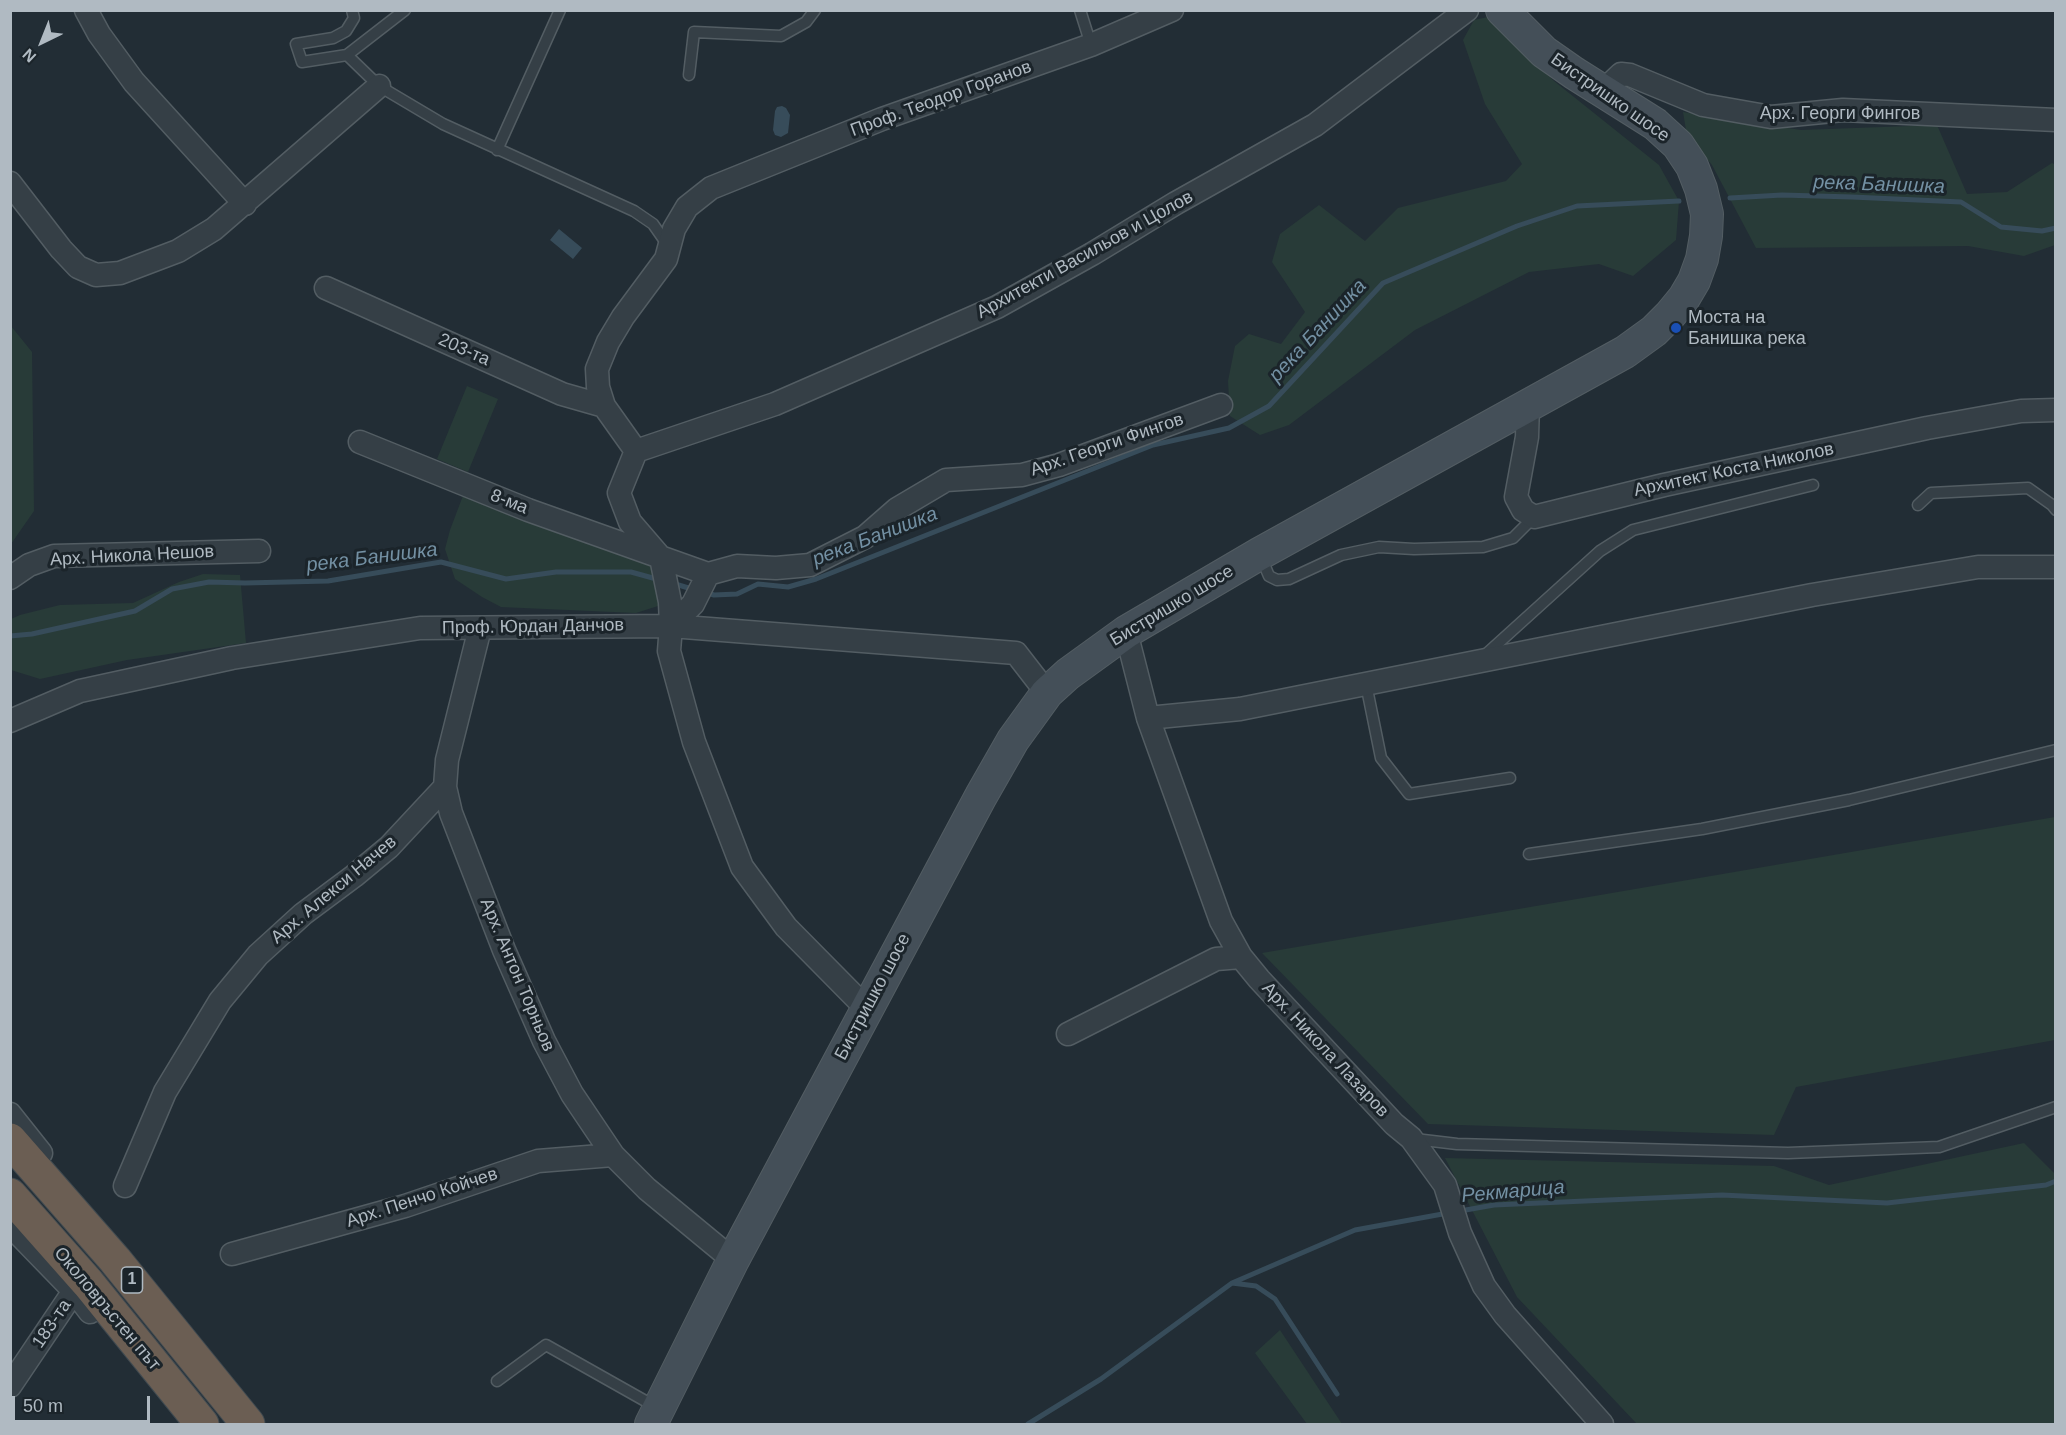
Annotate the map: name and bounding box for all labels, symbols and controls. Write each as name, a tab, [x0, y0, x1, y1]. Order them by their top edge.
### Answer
north arrow	[12, 12, 72, 72]
text: N	[19, 45, 39, 66]
street label: Бистришко шосе	[1546, 49, 1674, 147]
street label: Проф. Теодор Горанов	[848, 56, 1034, 142]
street label: Арх. Георги Фингов	[1760, 103, 1920, 125]
water label: река Банишка	[1813, 171, 1945, 199]
street label: Архитекти Васильов и Цолов	[973, 186, 1197, 324]
water label: река Банишка	[1264, 275, 1372, 387]
place label: Моста на Банишка река	[1688, 307, 1806, 350]
marker: Моста на Банишка река	[1669, 321, 1683, 335]
street label: 203-та	[435, 329, 493, 371]
street label: Арх. Георги Фингов	[1028, 409, 1186, 481]
street label: Архитект Коста Николов	[1632, 438, 1836, 502]
street label: 8-ма	[487, 485, 531, 519]
water label: река Банишка	[809, 502, 941, 572]
water label: река Банишка	[305, 538, 439, 578]
street label: Арх. Никола Нешов	[49, 541, 215, 571]
street label: Бистришко шосе	[1106, 561, 1238, 651]
street label: Проф. Юрдан Данчов	[442, 615, 624, 639]
street label: Арх. Алекси Начев	[267, 831, 401, 949]
street label: Арх. Антон Торньов	[475, 895, 559, 1055]
street label: Бистришко шосе	[831, 930, 915, 1064]
street label: Арх. Никола Лазаров	[1257, 978, 1393, 1122]
street label: Арх. Пенчо Койчев	[344, 1163, 500, 1233]
water label: Рекмарица	[1460, 1176, 1566, 1208]
street label: Околовръстен път	[49, 1243, 165, 1375]
road number: 1	[122, 1267, 142, 1293]
street label: 183-та	[28, 1296, 76, 1352]
scale bar	[15, 1384, 153, 1422]
text: 50 m	[23, 1396, 63, 1416]

